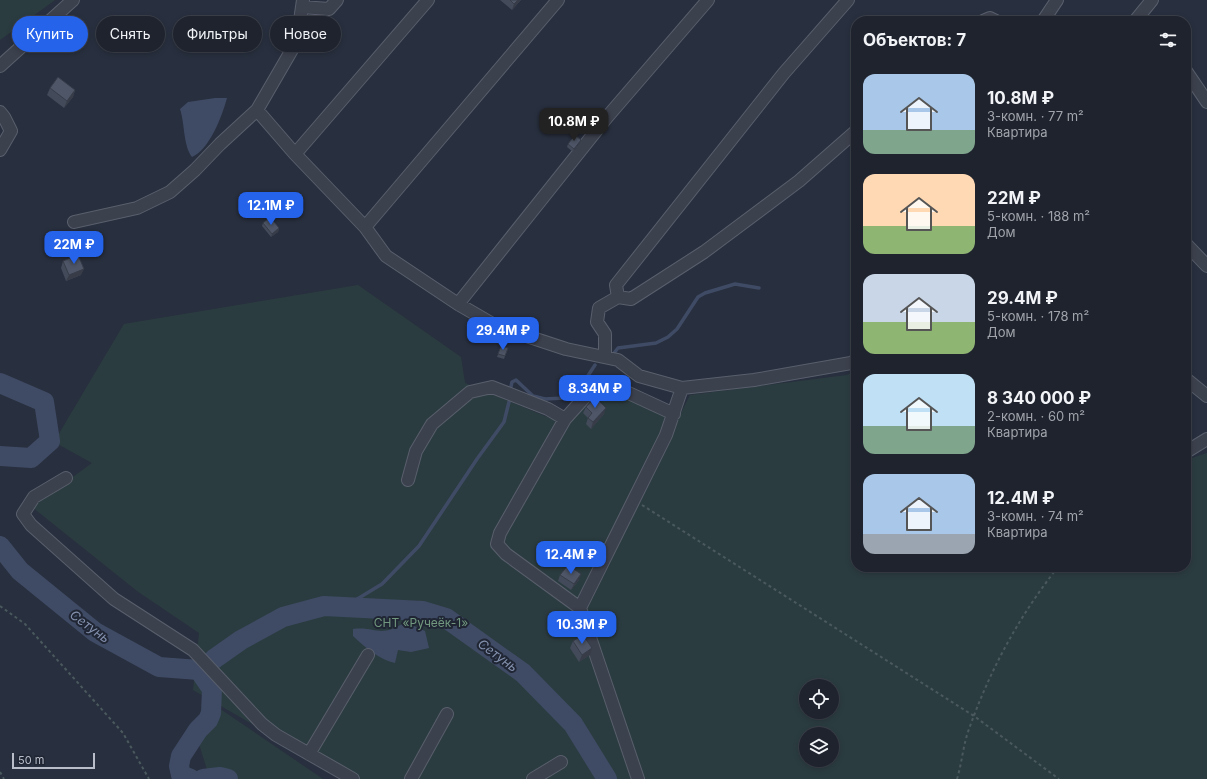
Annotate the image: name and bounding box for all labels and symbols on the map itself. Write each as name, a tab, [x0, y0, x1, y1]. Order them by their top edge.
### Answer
pin: 10.8M ₽	[537, 108, 611, 142]
pin: 12.1M ₽	[234, 192, 308, 226]
pin: 22M ₽	[46, 231, 102, 265]
pin: 29.4M ₽	[466, 317, 540, 351]
pin: 8.34M ₽	[558, 375, 632, 409]
pin: 12.4M ₽	[534, 541, 608, 575]
water label: Сетунь	[67, 606, 113, 646]
pin: 10.3M ₽	[545, 611, 619, 645]
park label: СНТ «Ручеёк-1»	[374, 615, 468, 630]
water label: Сетунь	[475, 635, 521, 675]
scale bar	[12, 751, 95, 770]

